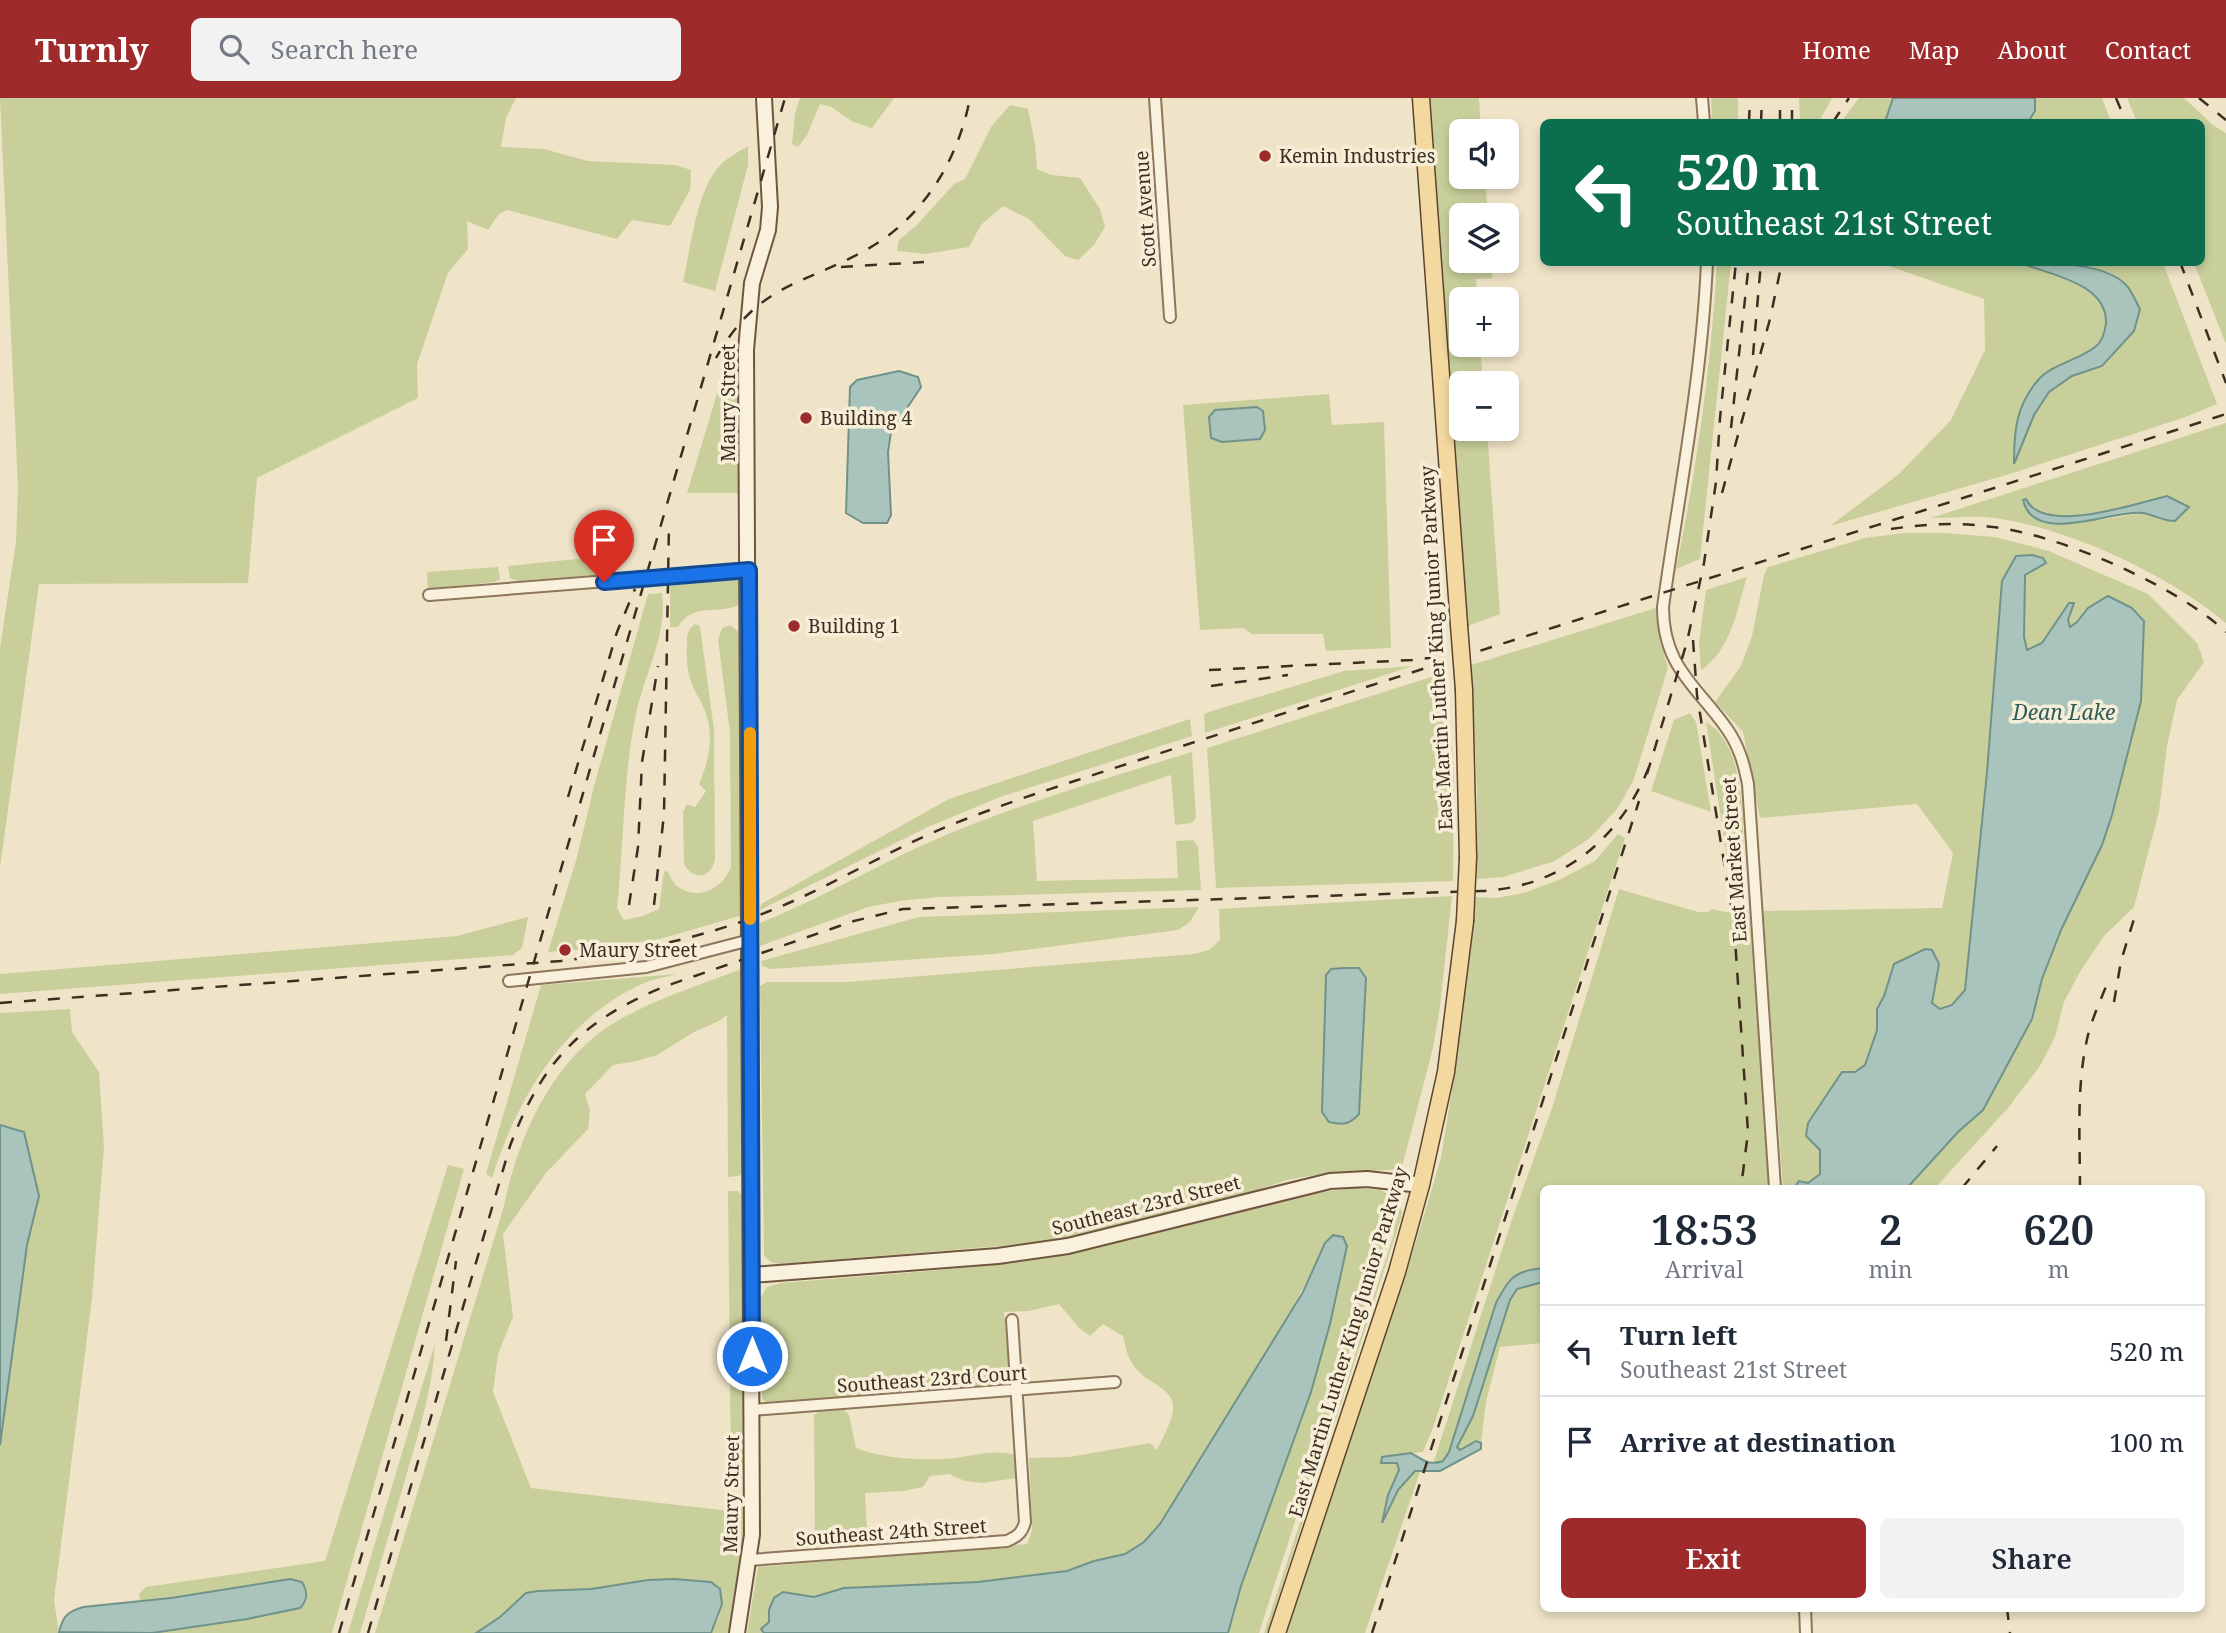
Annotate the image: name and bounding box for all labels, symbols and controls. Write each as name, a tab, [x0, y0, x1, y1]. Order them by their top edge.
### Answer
search box	[191, 18, 681, 81]
text: Turnly	[35, 27, 149, 72]
icon: search	[215, 30, 253, 68]
text: Search here	[271, 31, 418, 67]
text: Home	[1802, 33, 1871, 66]
text: Map	[1909, 33, 1960, 66]
text: About	[1998, 33, 2067, 66]
text: Contact	[2105, 33, 2191, 66]
map controls	[1449, 119, 1519, 441]
button: sound	[1449, 119, 1519, 189]
text: 520 m	[1676, 138, 1820, 204]
place label: Kemin Industries	[1279, 143, 1435, 169]
icon: left	[1561, 147, 1652, 238]
marker: Kemin Industries	[1257, 148, 1273, 164]
street label: Scott Avenue	[1128, 150, 1162, 268]
text: Southeast 21st Street	[1676, 201, 1992, 244]
button: layers	[1449, 203, 1519, 273]
button: +	[1449, 287, 1519, 357]
street label: Maury Street	[715, 344, 741, 462]
button: −	[1449, 371, 1519, 441]
place label: Building 4	[820, 405, 913, 431]
marker: Building 4	[798, 410, 814, 426]
street label: East Martin Luther King Junior Parkway	[1413, 465, 1459, 831]
pin	[574, 510, 634, 582]
icon: arrive	[585, 521, 623, 559]
place label: Building 1	[808, 613, 900, 639]
marker: Building 1	[786, 618, 802, 634]
water label: Dean Lake	[2012, 698, 2115, 726]
street label: East Market Street	[1715, 776, 1753, 944]
place label: Maury Street	[579, 937, 698, 963]
marker: Maury Street	[557, 942, 573, 958]
street label: East Martin Luther King Junior Parkway	[1282, 1163, 1414, 1521]
street label: Southeast 23rd Street	[1049, 1169, 1243, 1241]
text: 18:53	[1651, 1200, 1758, 1257]
text: 2	[1879, 1200, 1902, 1257]
text: 620	[2023, 1200, 2094, 1257]
text: Arrival	[1665, 1253, 1744, 1285]
text: min	[1869, 1253, 1913, 1285]
text: m	[2048, 1253, 2070, 1285]
text: Turn left	[1620, 1317, 1737, 1353]
position arrow	[715, 1319, 789, 1393]
icon: left	[1561, 1332, 1599, 1370]
text: 520 m	[2109, 1333, 2184, 1369]
text: Southeast 21st Street	[1620, 1353, 1847, 1385]
street label: Southeast 23rd Court	[836, 1359, 1028, 1399]
icon: arrive	[1561, 1423, 1599, 1461]
text: Arrive at destination	[1620, 1424, 1896, 1460]
text: 100 m	[2109, 1424, 2184, 1460]
street label: Maury Street	[717, 1434, 745, 1553]
street label: Southeast 24th Street	[795, 1512, 988, 1552]
button: Exit	[1561, 1518, 1866, 1598]
button: Share	[1880, 1518, 2184, 1598]

